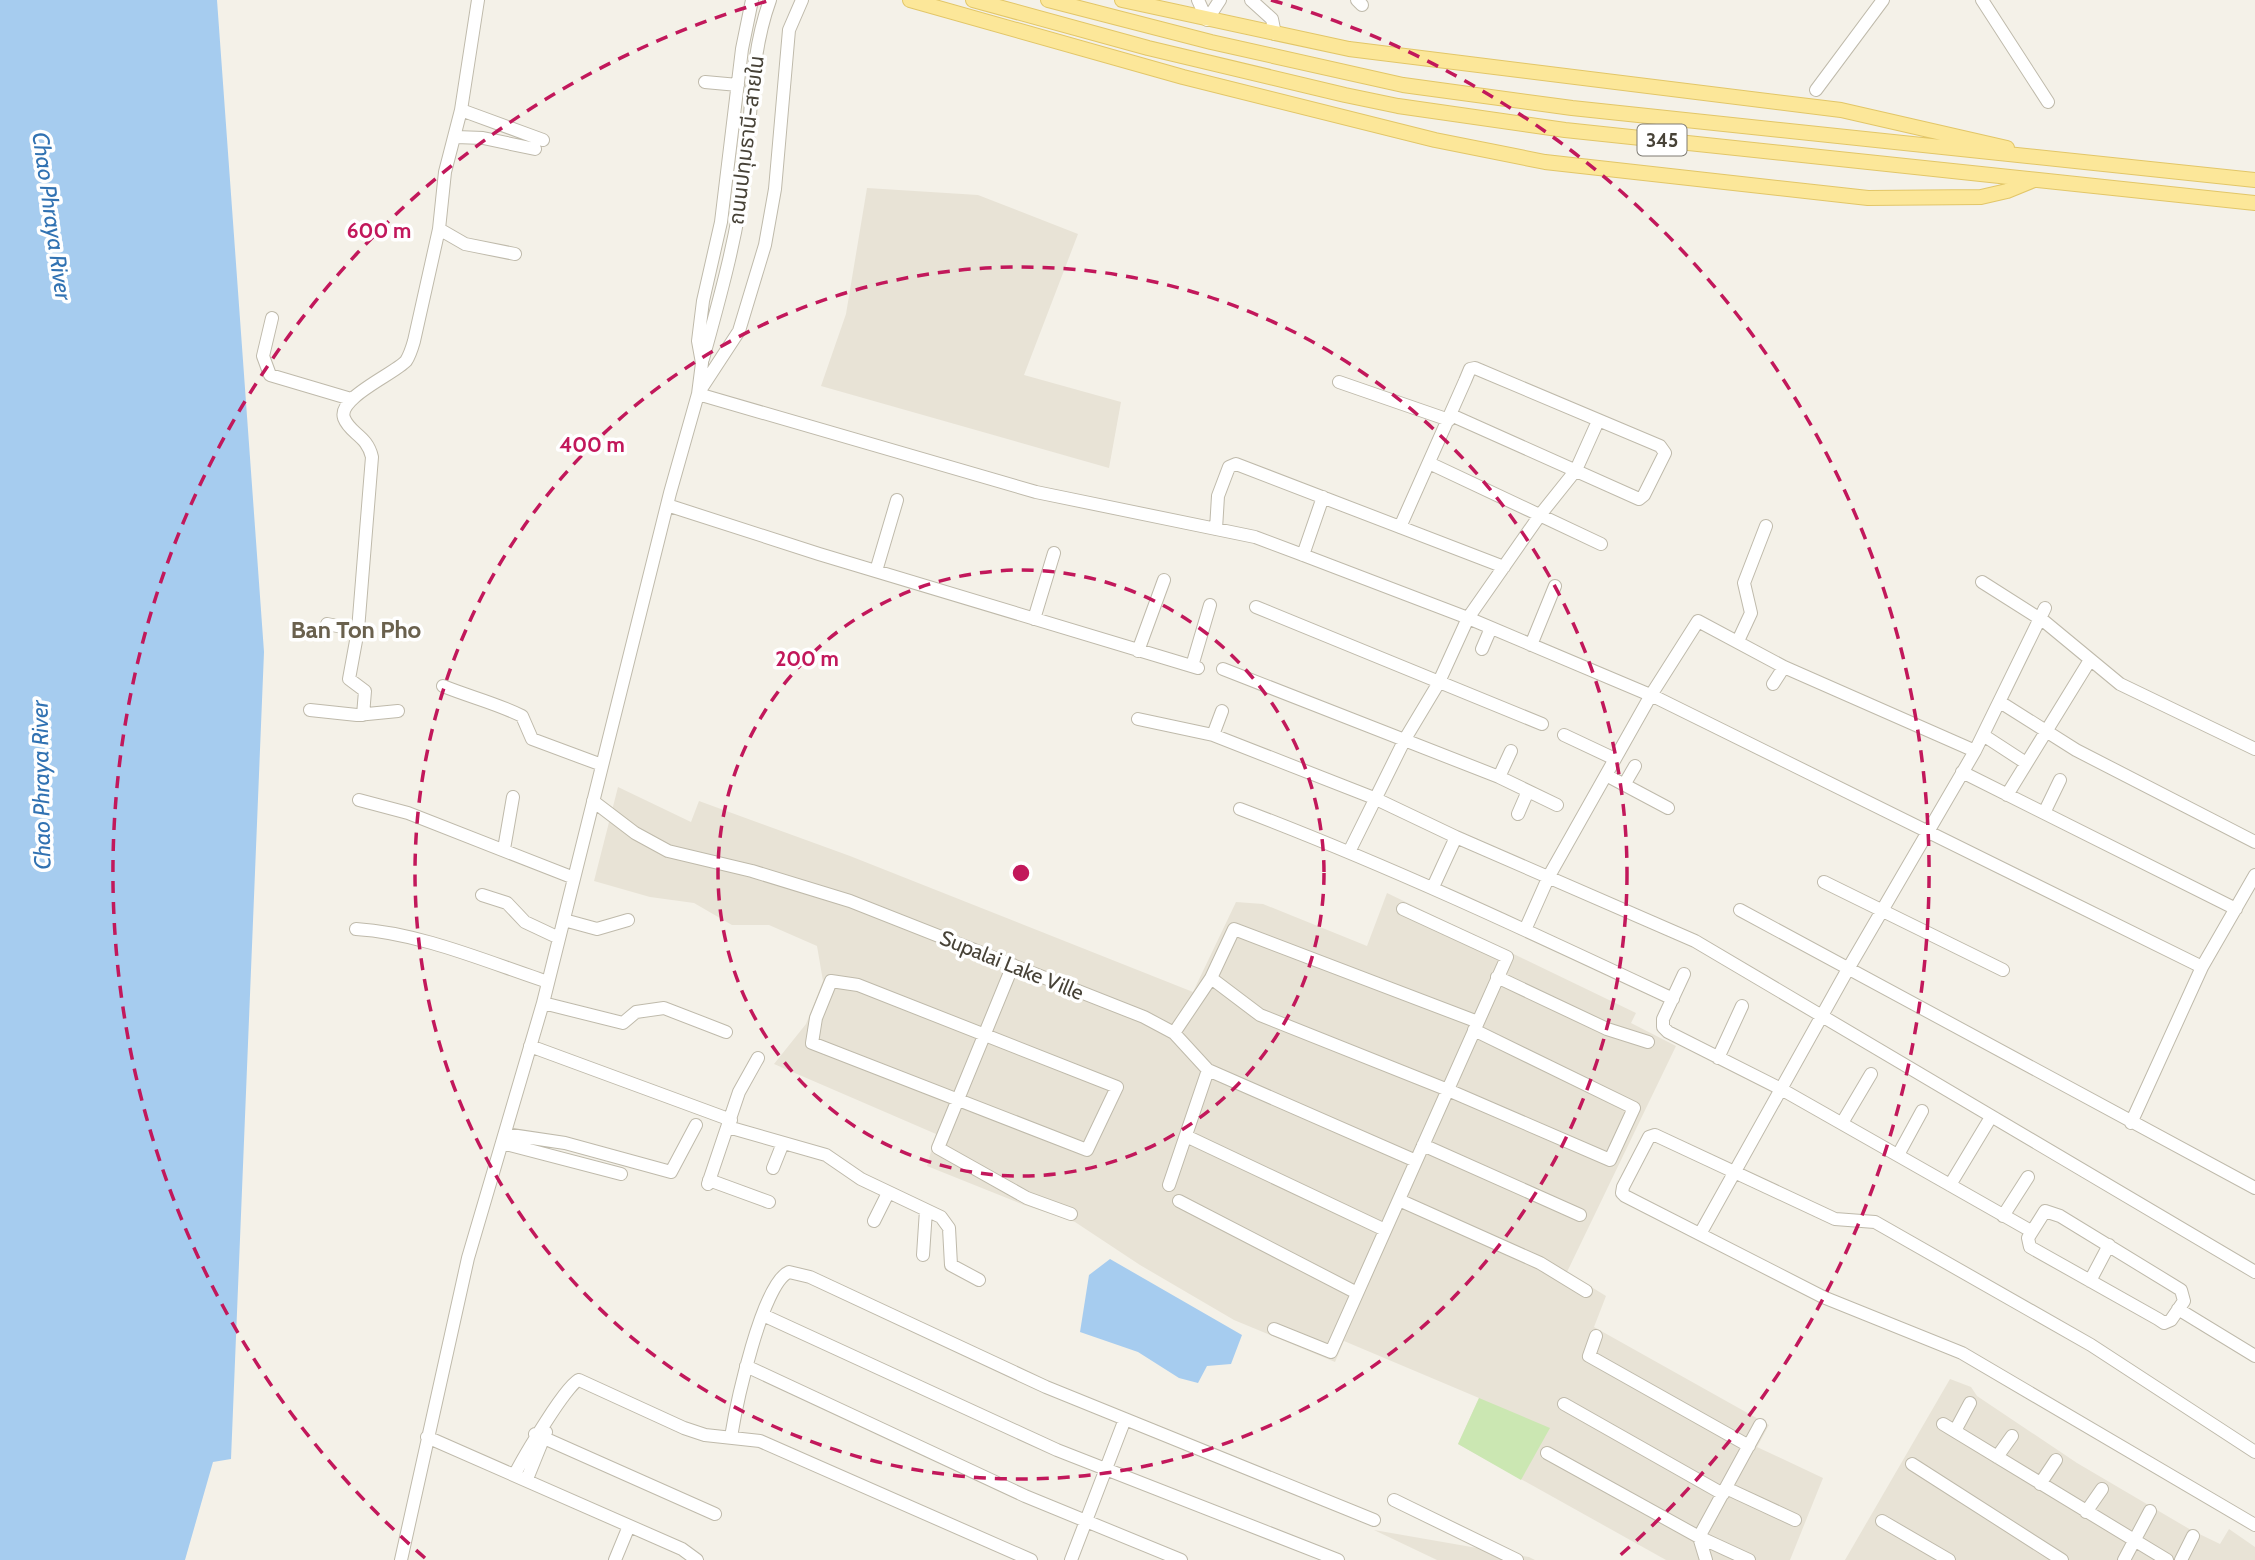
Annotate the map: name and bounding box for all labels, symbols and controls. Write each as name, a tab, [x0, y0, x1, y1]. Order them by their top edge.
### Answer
street label: ถนนปทุมธานี-สายใน	[723, 54, 770, 226]
road number: 345	[1638, 124, 1686, 156]
water label: Chao Phraya River	[26, 130, 78, 303]
text: 600 m	[347, 218, 411, 243]
text: 400 m	[559, 432, 625, 457]
district label: Ban Ton Pho	[291, 615, 422, 644]
text: 200 m	[775, 646, 839, 671]
water label: Chao Phraya River	[26, 699, 56, 870]
centre of rings	[1009, 861, 1033, 885]
street label: Supalai Lake Ville	[936, 925, 1088, 1005]

